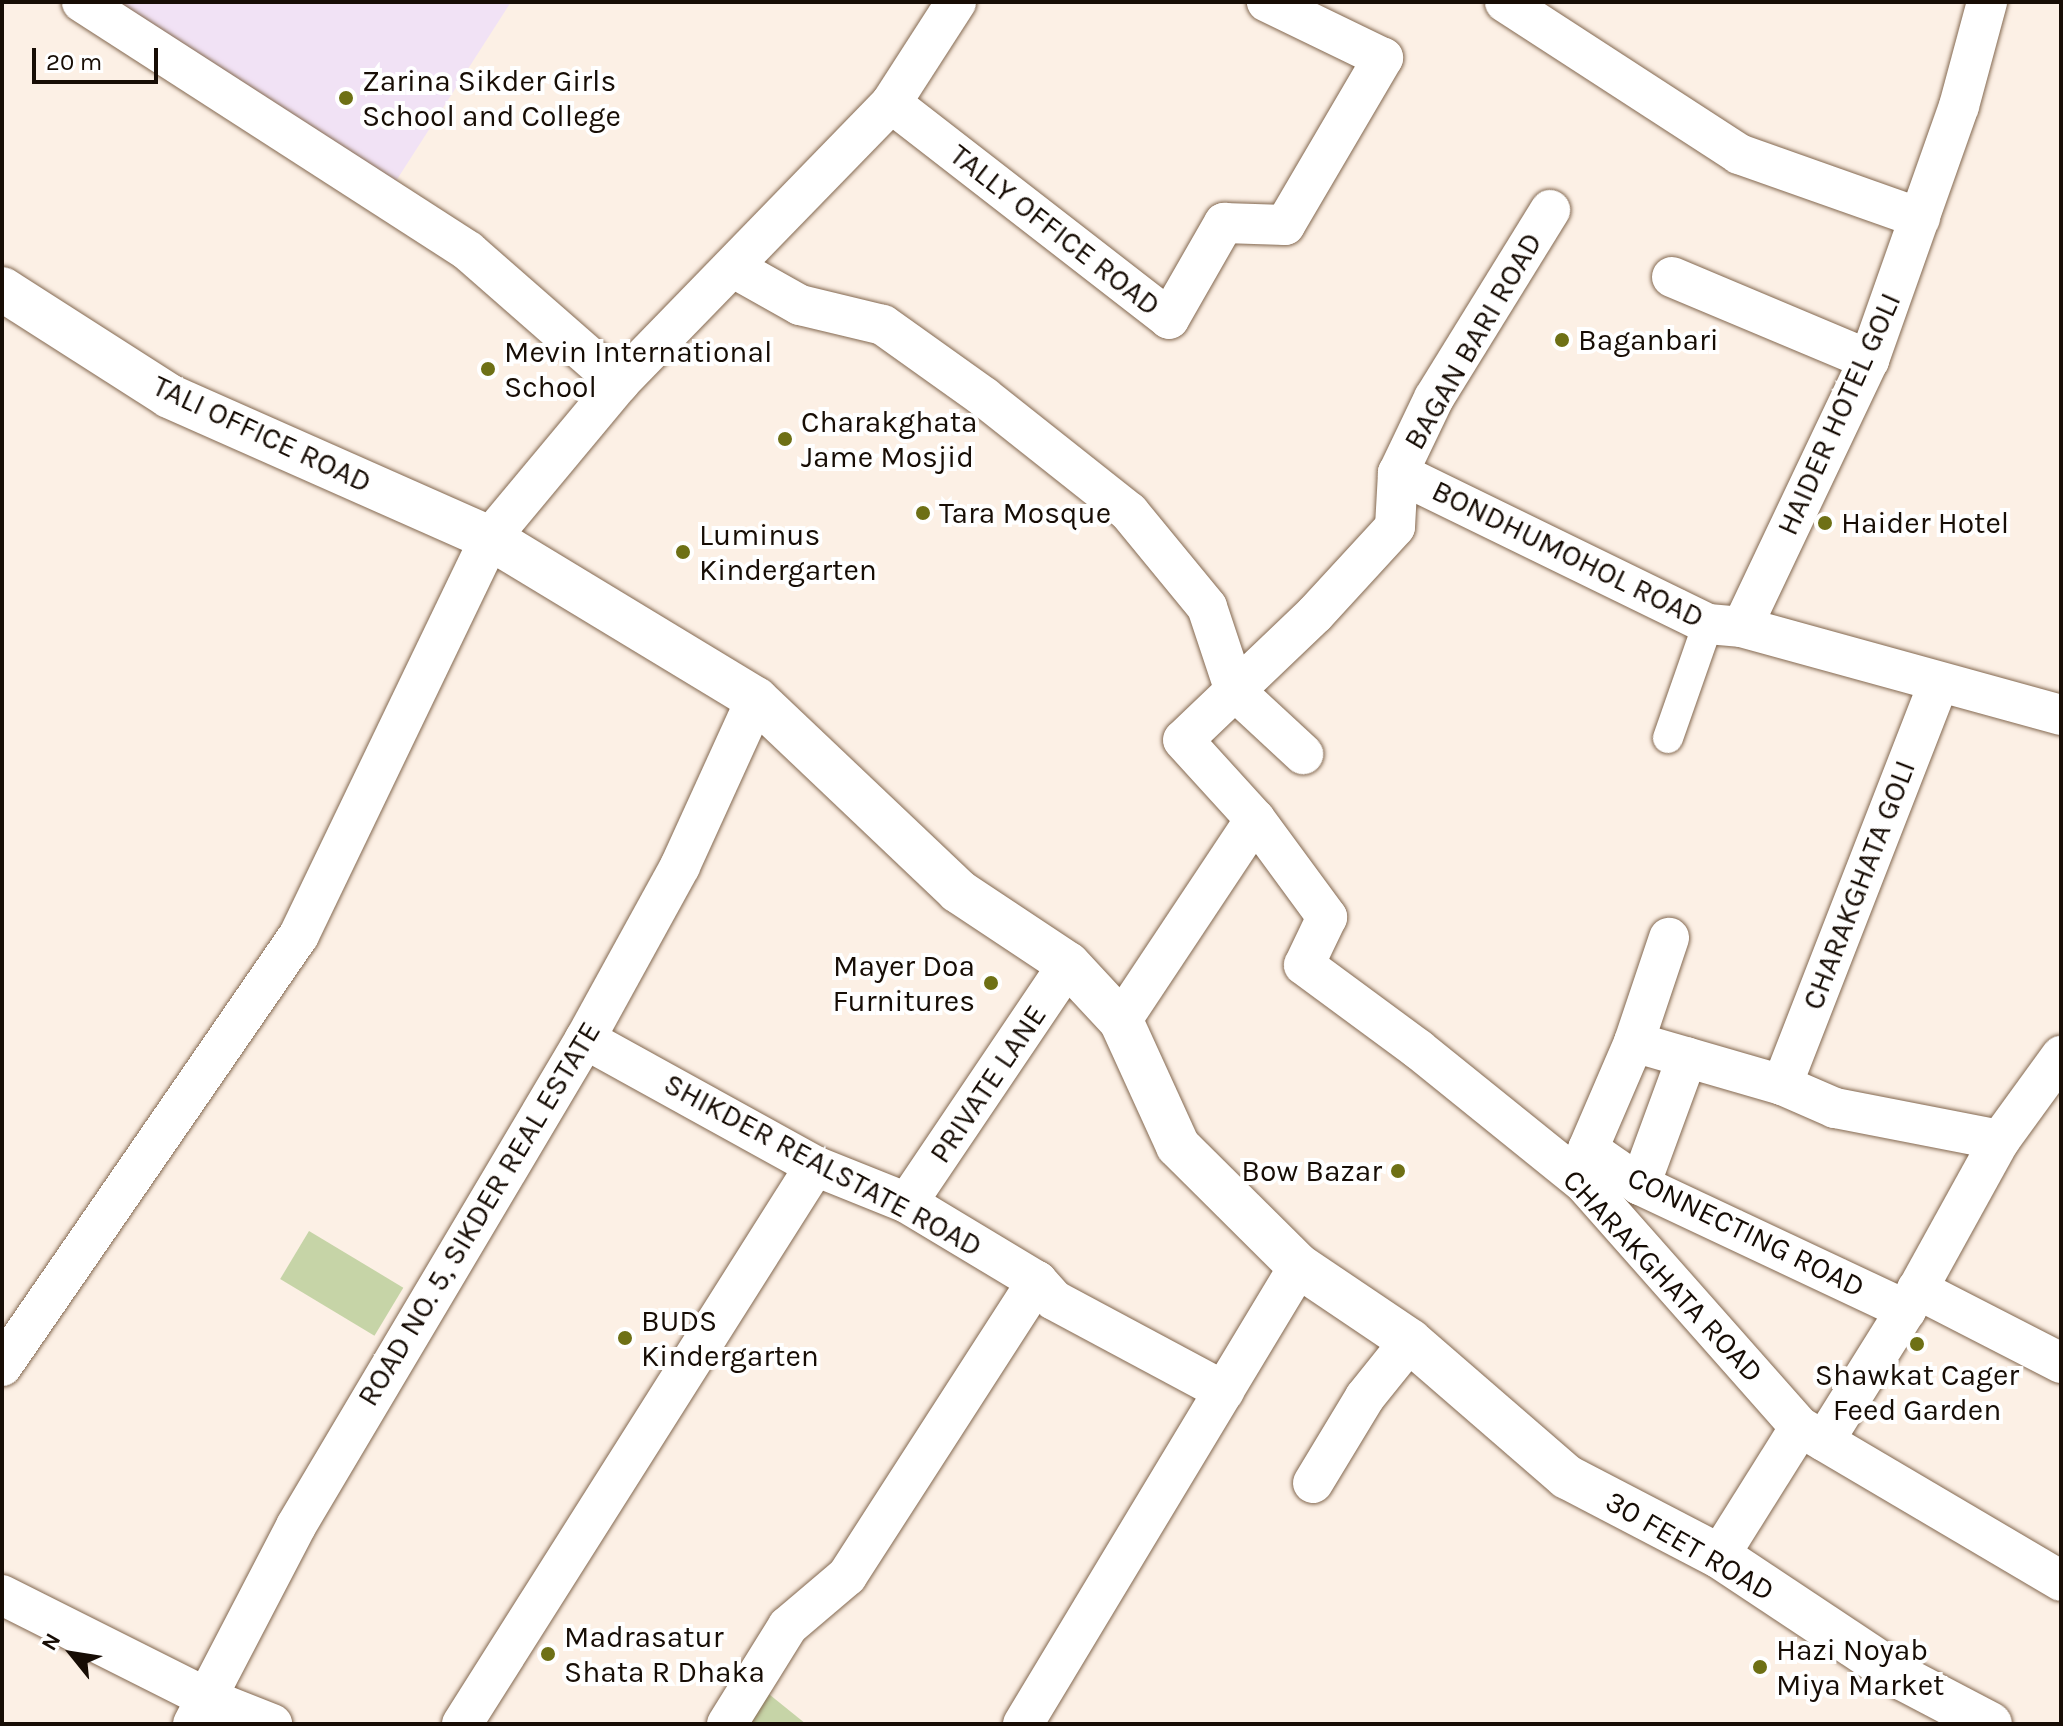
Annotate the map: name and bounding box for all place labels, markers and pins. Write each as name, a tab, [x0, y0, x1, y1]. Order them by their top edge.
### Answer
place label: Zarina Sikder Girls School and College	[362, 63, 621, 134]
marker: Zarina Sikder Girls School and College	[337, 89, 355, 107]
place label: Baganbari	[1578, 322, 1719, 358]
marker: Baganbari	[1553, 331, 1571, 349]
place label: Mevin International School	[504, 334, 772, 404]
marker: Mevin International School	[479, 360, 497, 378]
place label: Charakghata Jame Mosjid	[801, 404, 978, 474]
marker: Charakghata Jame Mosjid	[776, 430, 794, 448]
place label: Tara Mosque	[939, 495, 1111, 531]
marker: Tara Mosque	[914, 504, 932, 522]
place label: Haider Hotel	[1841, 505, 2009, 541]
marker: Haider Hotel	[1816, 514, 1834, 532]
place label: Luminus Kindergarten	[699, 517, 877, 588]
marker: Luminus Kindergarten	[674, 543, 692, 561]
place label: Mayer Doa Furnitures	[832, 948, 975, 1018]
marker: Mayer Doa Furnitures	[982, 974, 1000, 992]
place label: Bow Bazar	[1241, 1153, 1382, 1189]
marker: Bow Bazar	[1389, 1162, 1407, 1180]
place label: BUDS Kindergarten	[641, 1303, 819, 1374]
marker: BUDS Kindergarten	[616, 1329, 634, 1347]
marker: Shawkat Cager Feed Garden	[1908, 1335, 1926, 1353]
place label: Shawkat Cager Feed Garden	[1815, 1357, 2019, 1428]
place label: Madrasatur Shata R Dhaka	[564, 1619, 765, 1690]
place label: Hazi Noyab Miya Market	[1776, 1632, 1944, 1702]
marker: Madrasatur Shata R Dhaka	[539, 1645, 557, 1663]
marker: Hazi Noyab Miya Market	[1751, 1658, 1769, 1676]

